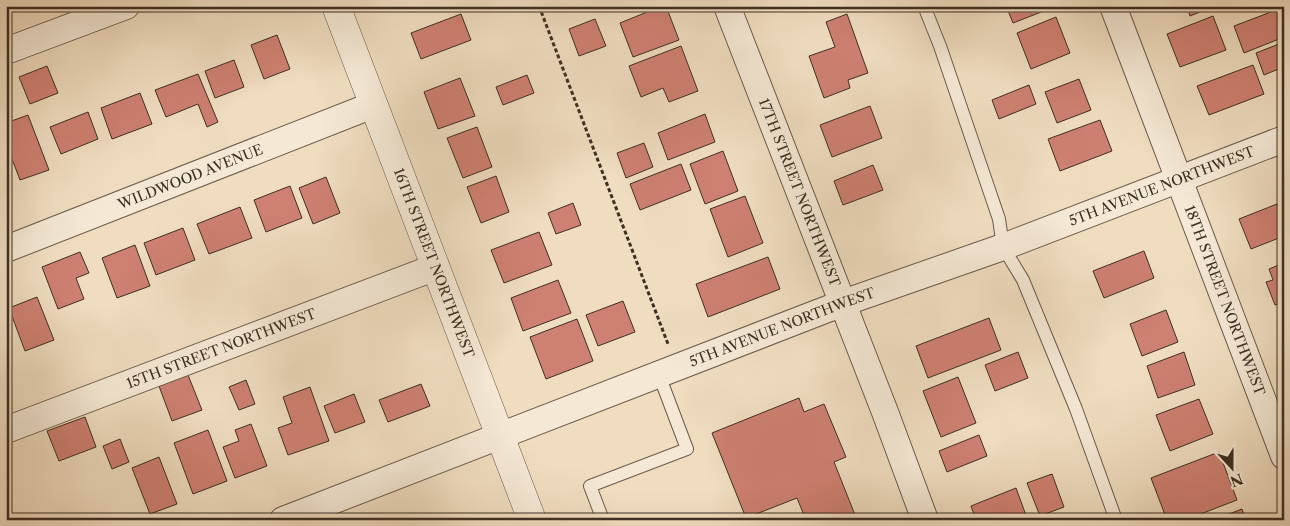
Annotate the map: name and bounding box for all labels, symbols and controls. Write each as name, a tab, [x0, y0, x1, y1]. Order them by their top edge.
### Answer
street label: 17TH STREET NORTHWEST	[755, 96, 844, 290]
street label: WILDWOOD AVENUE	[114, 140, 265, 214]
street label: 5TH AVENUE NORTHWEST	[1066, 142, 1257, 230]
street label: 16TH STREET NORTHWEST	[390, 166, 478, 361]
street label: 18TH STREET NORTHWEST	[1181, 203, 1269, 399]
street label: 5TH AVENUE NORTHWEST	[687, 283, 878, 371]
street label: 15TH STREET NORTHWEST	[124, 304, 319, 393]
north arrow	[1208, 444, 1258, 494]
text: N	[1228, 470, 1246, 491]

